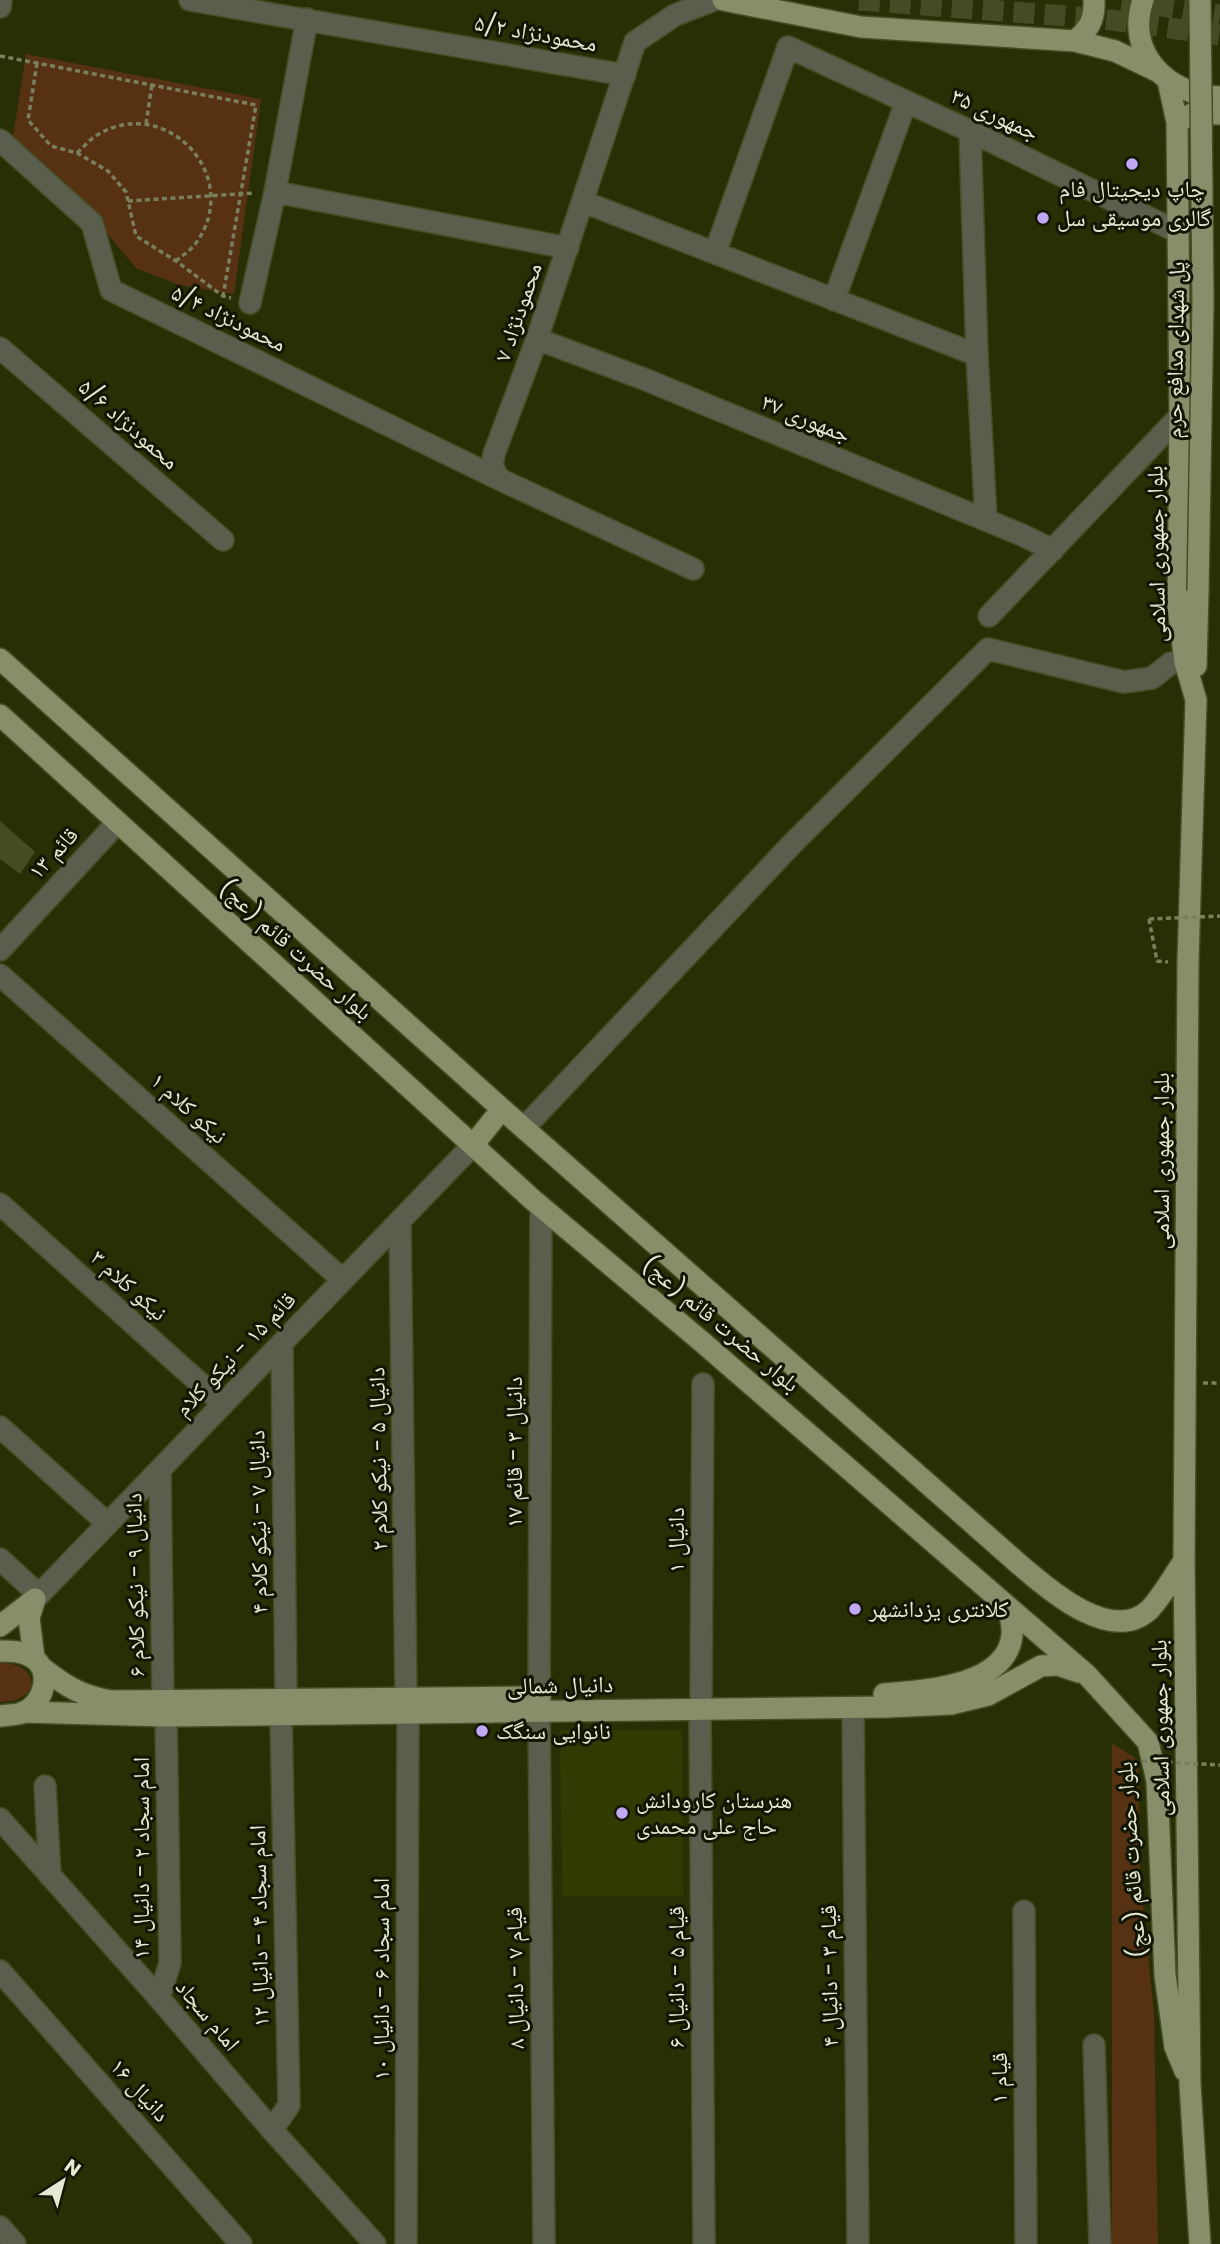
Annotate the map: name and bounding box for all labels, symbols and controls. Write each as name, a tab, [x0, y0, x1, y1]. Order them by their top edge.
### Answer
street label: محمودنژاد ۵/۲	[472, 6, 600, 60]
street label: جمهوری ۳۵	[946, 80, 1044, 148]
marker: چاپ دیجیتال فام	[1124, 156, 1140, 172]
place label: چاپ دیجیتال فام	[1059, 173, 1205, 205]
place label: گالری موسیقی سل	[1057, 202, 1212, 234]
marker: گالری موسیقی سل	[1035, 210, 1051, 226]
street label: محمودنژاد ۷	[486, 258, 550, 366]
street label: پل شهدای مدافع حرم	[1157, 261, 1193, 439]
street label: محمودنژاد ۵/۴	[166, 276, 292, 360]
street label: محمودنژاد ۵/۶	[72, 371, 186, 477]
street label: جمهوری ۳۷	[757, 386, 855, 450]
street label: بلوار جمهوری اسلامی	[1138, 465, 1174, 643]
street label: قائم ۱۳	[21, 820, 85, 886]
street label: بلوار حضرت قائم (عج)	[212, 872, 380, 1028]
street label: نیکو کلام ۱	[144, 1065, 234, 1151]
street label: بلوار جمهوری اسلامی	[1145, 1072, 1177, 1250]
street label: نیکو کلام ۳	[84, 1242, 174, 1328]
street label: بلوار حضرت قائم (عج)	[635, 1248, 807, 1400]
street label: قائم ۱۵ - نیکو کلام	[167, 1284, 303, 1424]
street label: دانیال ۵ - نیکو کلام ۲	[360, 1367, 396, 1551]
street label: دانیال ۳ - قائم ۱۷	[498, 1376, 530, 1528]
street label: دانیال ۷ - نیکو کلام ۴	[240, 1430, 276, 1614]
street label: دانیال ۹ - نیکو کلام ۶	[117, 1493, 153, 1677]
street label: دانیال ۱	[660, 1507, 692, 1573]
place label: کلانتری یزدانشهر	[868, 1593, 1009, 1625]
marker: کلانتری یزدانشهر	[847, 1601, 863, 1617]
street label: بلوار جمهوری اسلامی	[1142, 1639, 1178, 1817]
street label: دانیال شمالی	[507, 1668, 613, 1702]
place label: نانوایی سنگک	[496, 1715, 611, 1747]
marker: نانوایی سنگک	[474, 1723, 490, 1739]
street label: امام سجاد ۲ - دانیال ۱۴	[125, 1757, 157, 1959]
street label: بلوار حضرت قائم (عج)	[1108, 1761, 1154, 1959]
place label: هنرستان کارودانش حاج علی محمدی	[636, 1784, 792, 1842]
marker: هنرستان کارودانش حاج علی محمدی	[614, 1805, 630, 1821]
street label: امام سجاد ۴ - دانیال ۱۲	[241, 1825, 277, 2027]
street label: امام سجاد ۶ - دانیال ۱۰	[365, 1878, 397, 2080]
street label: قیام ۳ - دانیال ۴	[812, 1905, 846, 2047]
street label: قیام ۵ - دانیال ۶	[660, 1906, 692, 2048]
street label: قیام ۷ - دانیال ۸	[498, 1907, 532, 2049]
street label: امام سجاد	[168, 1972, 248, 2058]
street label: دانیال ۱۶	[103, 2051, 177, 2129]
street label: قیام ۱	[983, 2052, 1015, 2104]
north arrow	[28, 2146, 98, 2216]
text: N	[59, 2153, 86, 2183]

